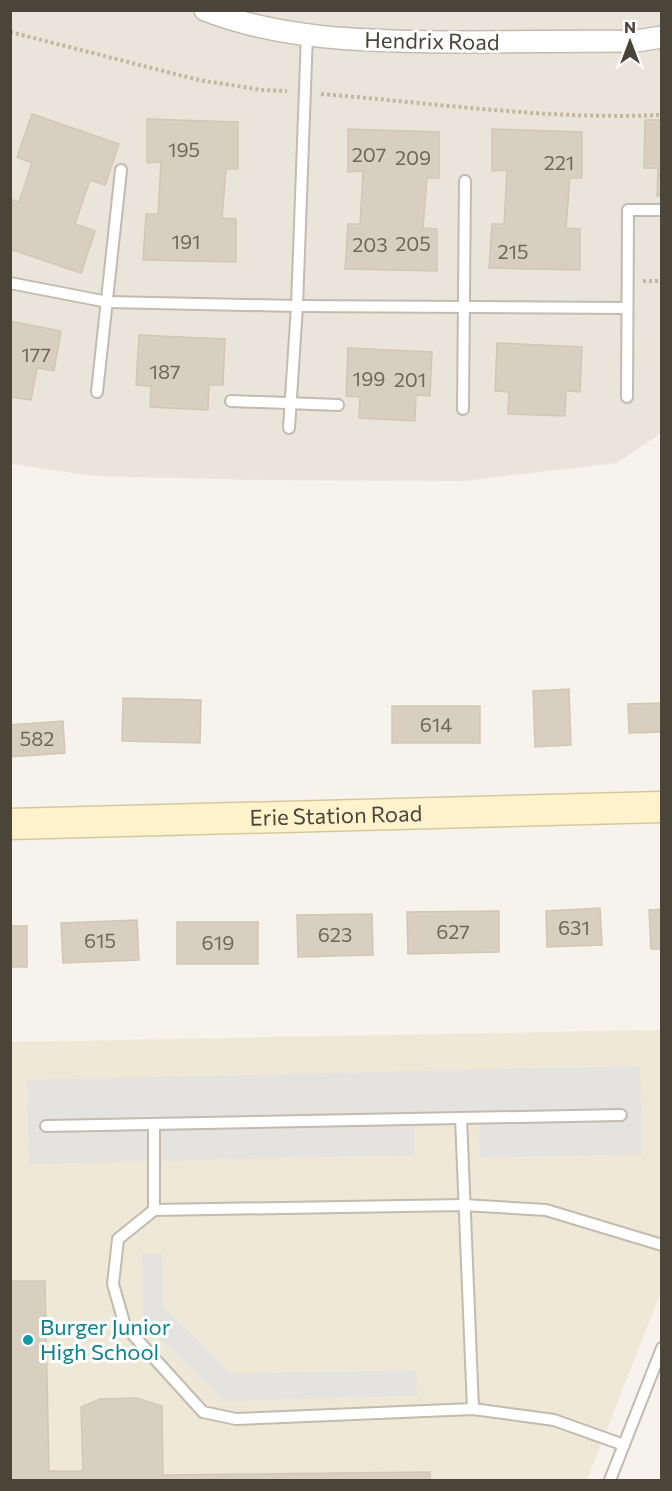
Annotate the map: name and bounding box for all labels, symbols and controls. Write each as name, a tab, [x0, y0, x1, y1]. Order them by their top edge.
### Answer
north arrow	[600, 12, 660, 72]
text: N	[624, 17, 636, 36]
street label: Hendrix Road	[364, 26, 500, 55]
house number: 195	[168, 137, 200, 161]
house number: 207	[352, 142, 386, 166]
house number: 209	[395, 145, 431, 169]
house number: 221	[544, 150, 574, 174]
house number: 191	[171, 229, 201, 253]
house number: 205	[395, 231, 431, 255]
house number: 203	[352, 232, 388, 256]
house number: 215	[497, 239, 529, 263]
house number: 177	[21, 342, 51, 366]
house number: 187	[149, 359, 181, 383]
house number: 199	[353, 366, 385, 390]
house number: 201	[394, 367, 426, 391]
house number: 614	[420, 712, 452, 736]
house number: 582	[20, 726, 54, 750]
street label: Erie Station Road	[249, 799, 423, 831]
house number: 631	[558, 915, 590, 939]
house number: 627	[436, 919, 470, 943]
house number: 623	[318, 922, 352, 946]
house number: 615	[84, 928, 116, 952]
house number: 619	[202, 930, 234, 954]
place label: Burger Junior High School	[40, 1313, 171, 1365]
marker: Burger Junior High School	[21, 1333, 35, 1347]

